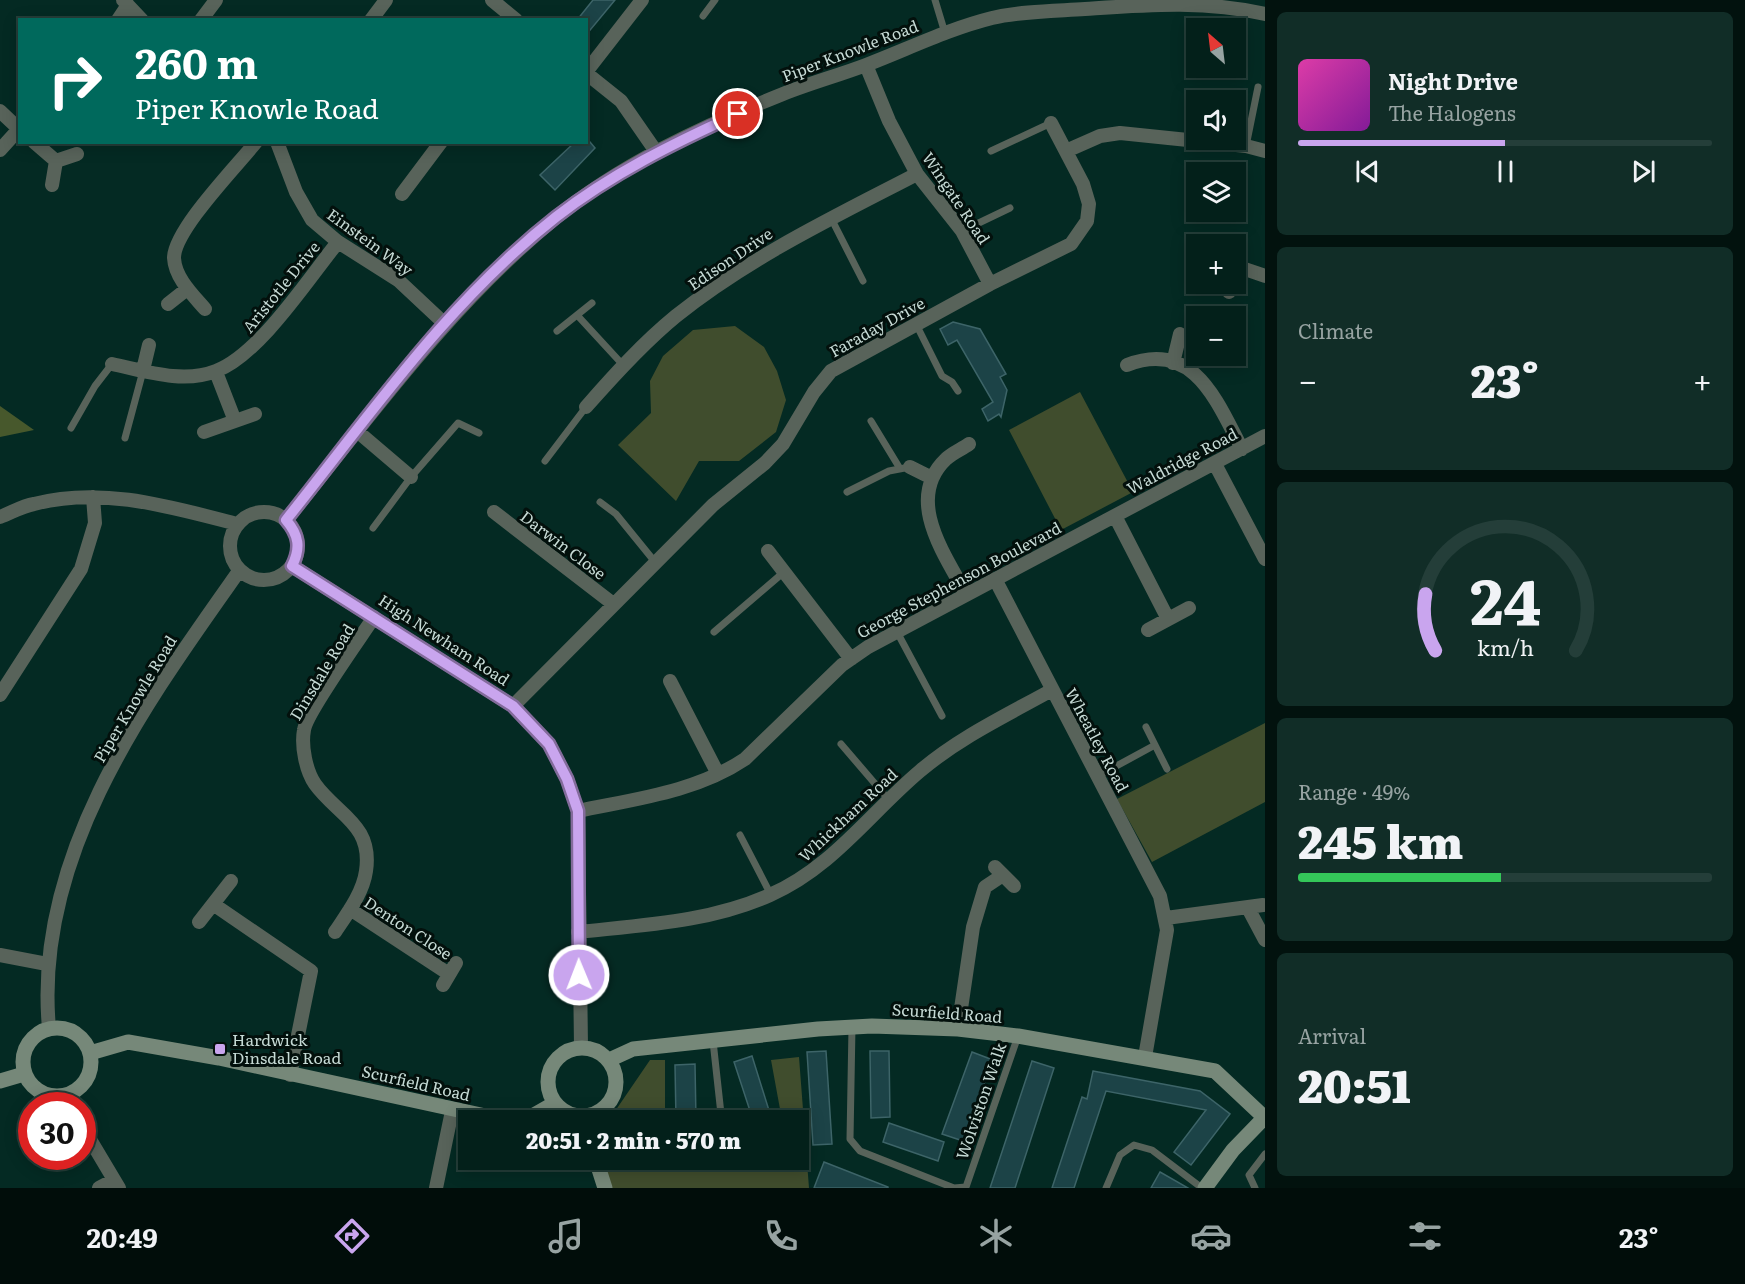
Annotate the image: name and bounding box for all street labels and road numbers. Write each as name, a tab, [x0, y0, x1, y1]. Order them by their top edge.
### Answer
street label: Piper Knowle Road	[778, 13, 922, 87]
street label: Wingate Road	[917, 147, 997, 249]
street label: Einstein Way	[323, 202, 419, 281]
street label: Edison Drive	[682, 221, 777, 295]
street label: Aristotle Drive	[236, 235, 325, 337]
street label: Faraday Drive	[824, 290, 929, 362]
street label: Waldridge Road	[1122, 421, 1241, 499]
street label: Darwin Close	[516, 504, 612, 584]
street label: George Stephenson Boulevard	[852, 515, 1065, 643]
street label: High Newham Road	[374, 588, 515, 691]
street label: Dinsdale Road	[283, 618, 360, 724]
street label: Piper Knowle Road	[87, 630, 182, 767]
street label: Wheatley Road	[1060, 683, 1136, 796]
street label: Whickham Road	[792, 762, 902, 867]
street label: Denton Close	[360, 890, 457, 965]
street label: Scurfield Road	[891, 996, 1003, 1028]
street label: Wolviston Walk	[949, 1039, 1011, 1162]
street label: Scurfield Road	[360, 1058, 473, 1106]

